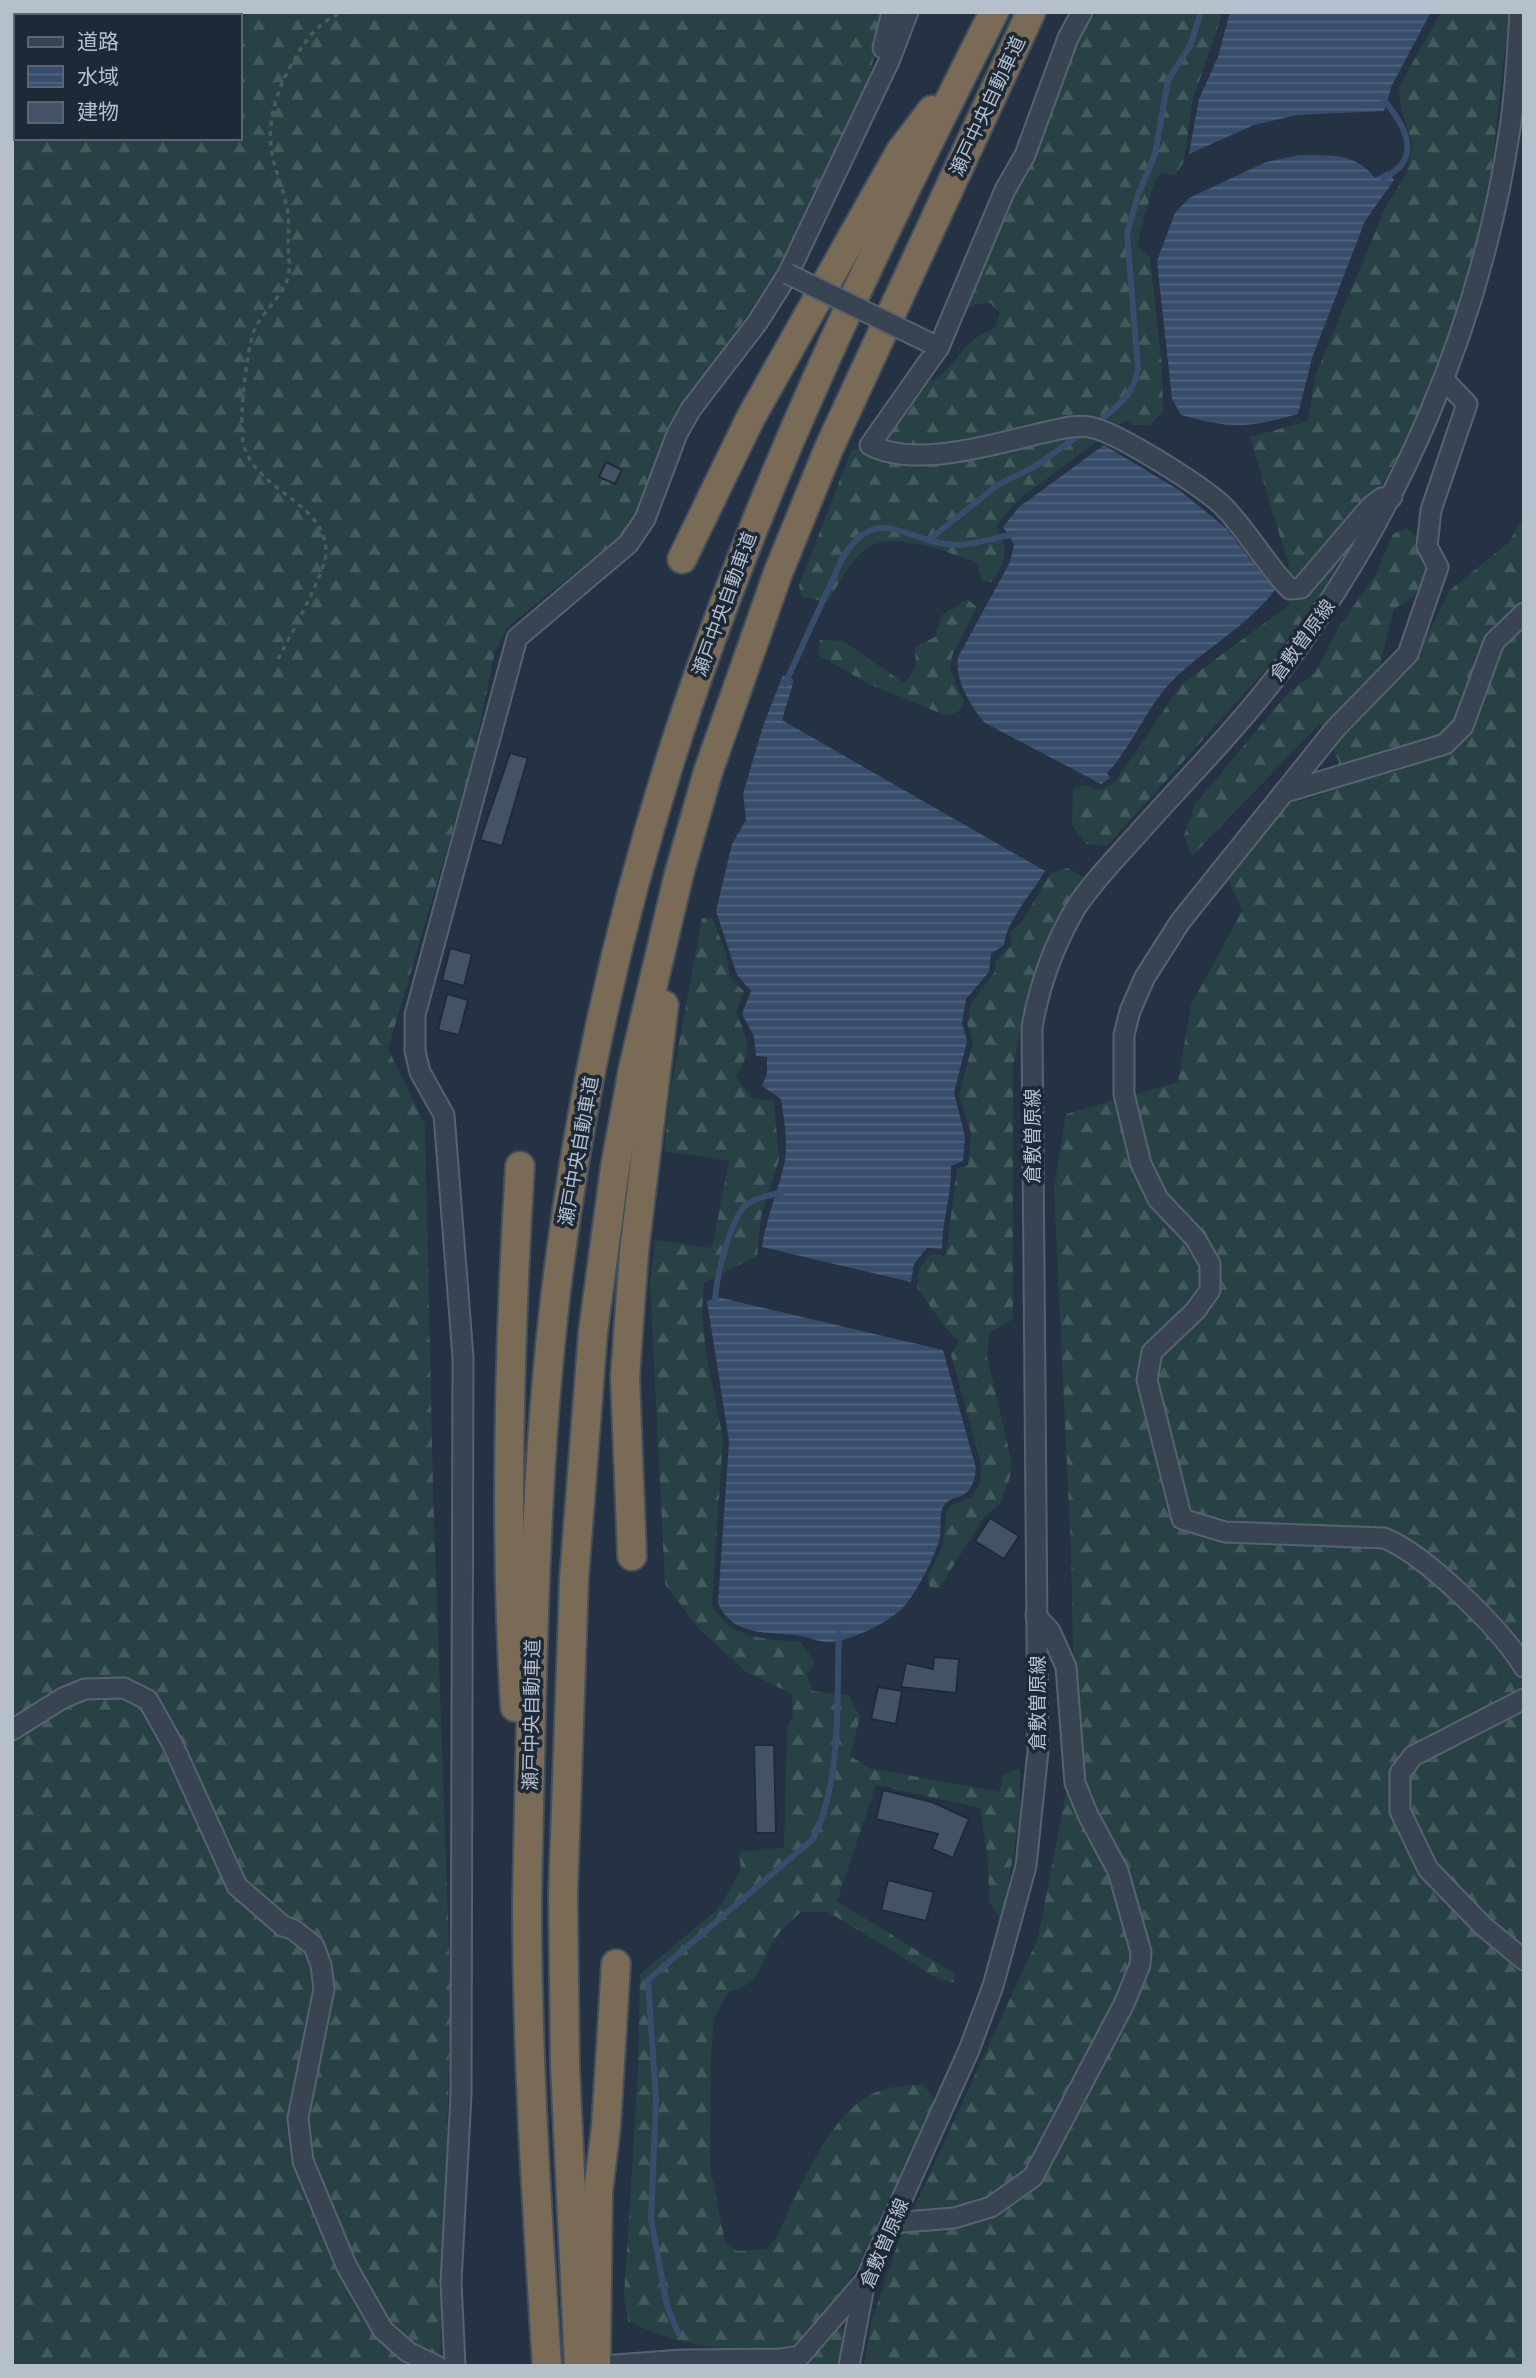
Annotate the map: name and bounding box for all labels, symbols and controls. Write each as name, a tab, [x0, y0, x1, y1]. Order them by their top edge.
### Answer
legend	[14, 14, 242, 140]
text: 道路	[77, 28, 119, 54]
street label: 瀬戸中央自動車道	[944, 32, 1030, 180]
text: 水域	[77, 63, 119, 89]
text: 建物	[77, 98, 119, 124]
street label: 瀬戸中央自動車道	[687, 528, 761, 680]
street label: 倉敷曽原線	[1264, 595, 1340, 685]
street label: 瀬戸中央自動車道	[553, 1074, 603, 1228]
street label: 倉敷曽原線	[1020, 1088, 1044, 1184]
street label: 瀬戸中央自動車道	[518, 1639, 544, 1791]
street label: 倉敷曽原線	[1025, 1655, 1049, 1751]
street label: 倉敷曽原線	[854, 2195, 914, 2291]

